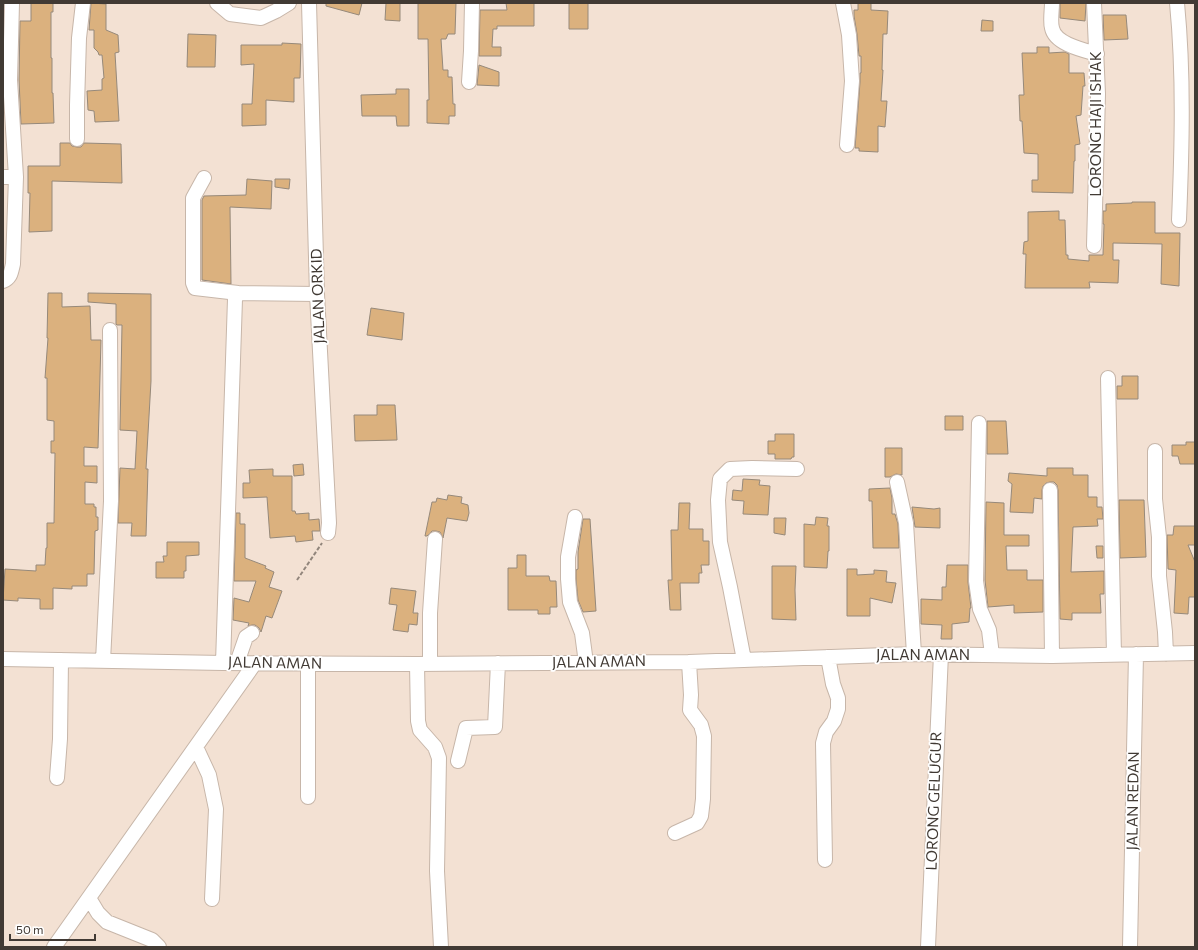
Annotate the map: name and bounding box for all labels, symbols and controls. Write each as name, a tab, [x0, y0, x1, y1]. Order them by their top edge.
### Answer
street label: LORONG HAJI ISHAK	[1086, 51, 1104, 197]
street label: JALAN ORKID	[306, 248, 328, 344]
street label: JALAN AMAN	[876, 645, 970, 663]
street label: JALAN AMAN	[552, 651, 646, 671]
street label: JALAN AMAN	[228, 652, 322, 672]
street label: LORONG GELUGUR	[922, 731, 944, 871]
street label: JALAN REDAN	[1122, 751, 1142, 851]
scale bar	[10, 916, 95, 942]
text: 50 m	[16, 922, 44, 936]

